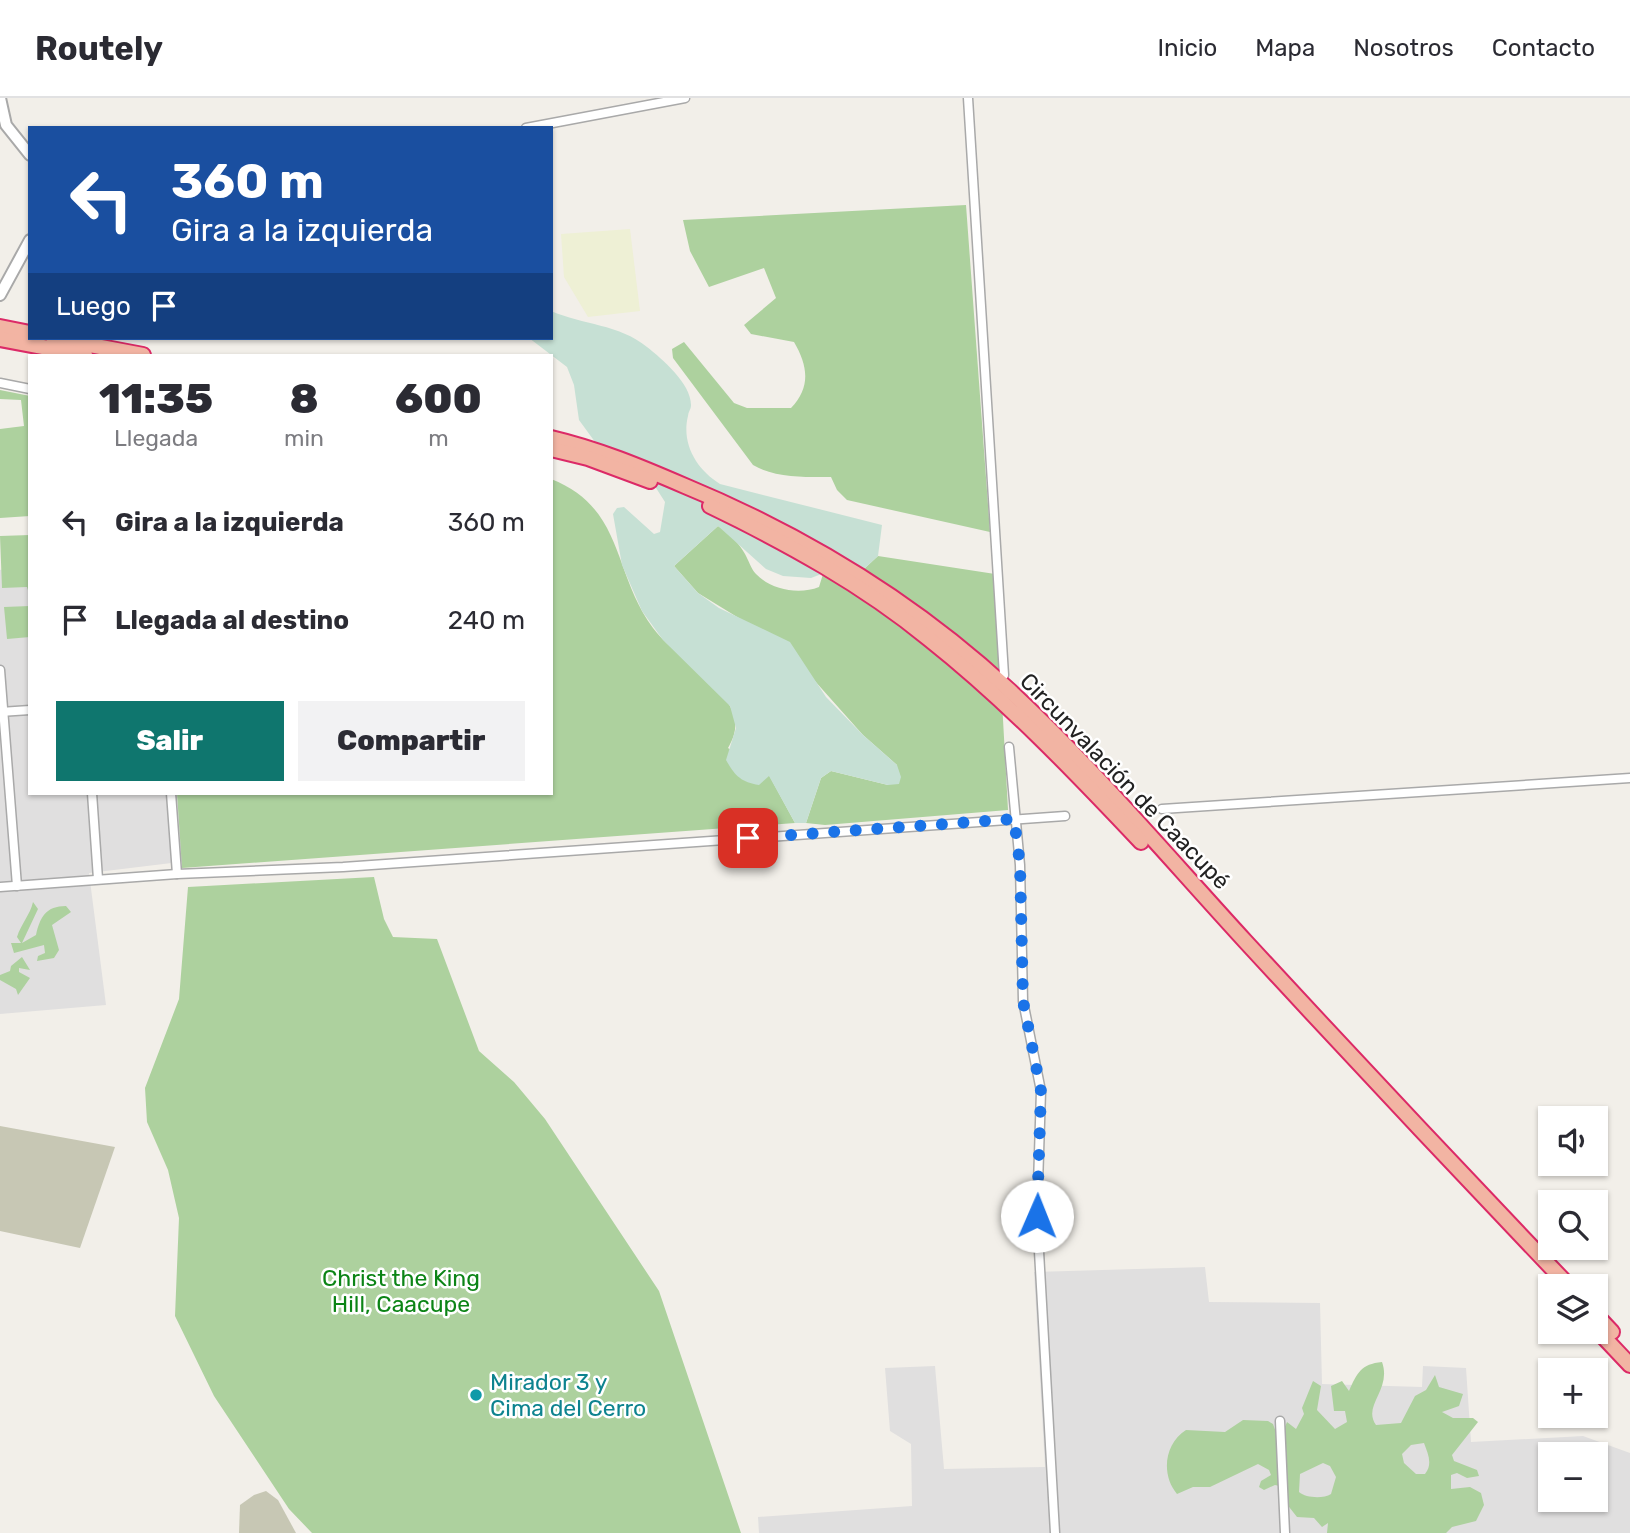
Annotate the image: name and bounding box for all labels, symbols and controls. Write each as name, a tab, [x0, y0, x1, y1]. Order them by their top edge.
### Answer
text: Routely	[35, 29, 163, 68]
text: Inicio	[1158, 34, 1217, 62]
text: Mapa	[1255, 34, 1315, 62]
text: Nosotros	[1353, 34, 1454, 62]
text: Contacto	[1492, 34, 1595, 62]
text: 360 m	[171, 152, 324, 210]
icon: left	[56, 154, 147, 245]
text: Gira a la izquierda	[171, 211, 433, 249]
icon: arrive	[145, 287, 183, 325]
text: Luego	[56, 291, 131, 322]
text: 11:35	[99, 374, 213, 424]
text: 8	[289, 374, 319, 424]
text: 600	[395, 374, 482, 424]
text: Llegada	[114, 424, 198, 452]
text: min	[284, 424, 324, 452]
text: m	[428, 424, 449, 452]
icon: left	[56, 503, 94, 541]
text: Gira a la izquierda	[115, 507, 344, 538]
text: 360 m	[448, 507, 525, 538]
icon: arrive	[56, 601, 94, 639]
text: Llegada al destino	[115, 605, 349, 636]
text: 240 m	[448, 605, 525, 636]
street label: Circunvalación de Caacupé	[1014, 667, 1236, 895]
button: Salir	[56, 701, 284, 781]
button: Compartir	[298, 701, 525, 781]
pin	[718, 808, 778, 868]
icon: arrive	[729, 819, 767, 857]
map controls	[1538, 1106, 1608, 1512]
button: sound	[1538, 1106, 1608, 1176]
position arrow	[1000, 1179, 1074, 1253]
button: search	[1538, 1190, 1608, 1260]
park label: Christ the King Hill, Caacupe	[322, 1264, 480, 1318]
button: layers	[1538, 1274, 1608, 1344]
button: +	[1538, 1358, 1608, 1428]
place label: Mirador 3 y Cima del Cerro	[490, 1368, 646, 1422]
marker: Mirador 3 y Cima del Cerro	[468, 1387, 484, 1403]
button: −	[1538, 1442, 1608, 1512]

